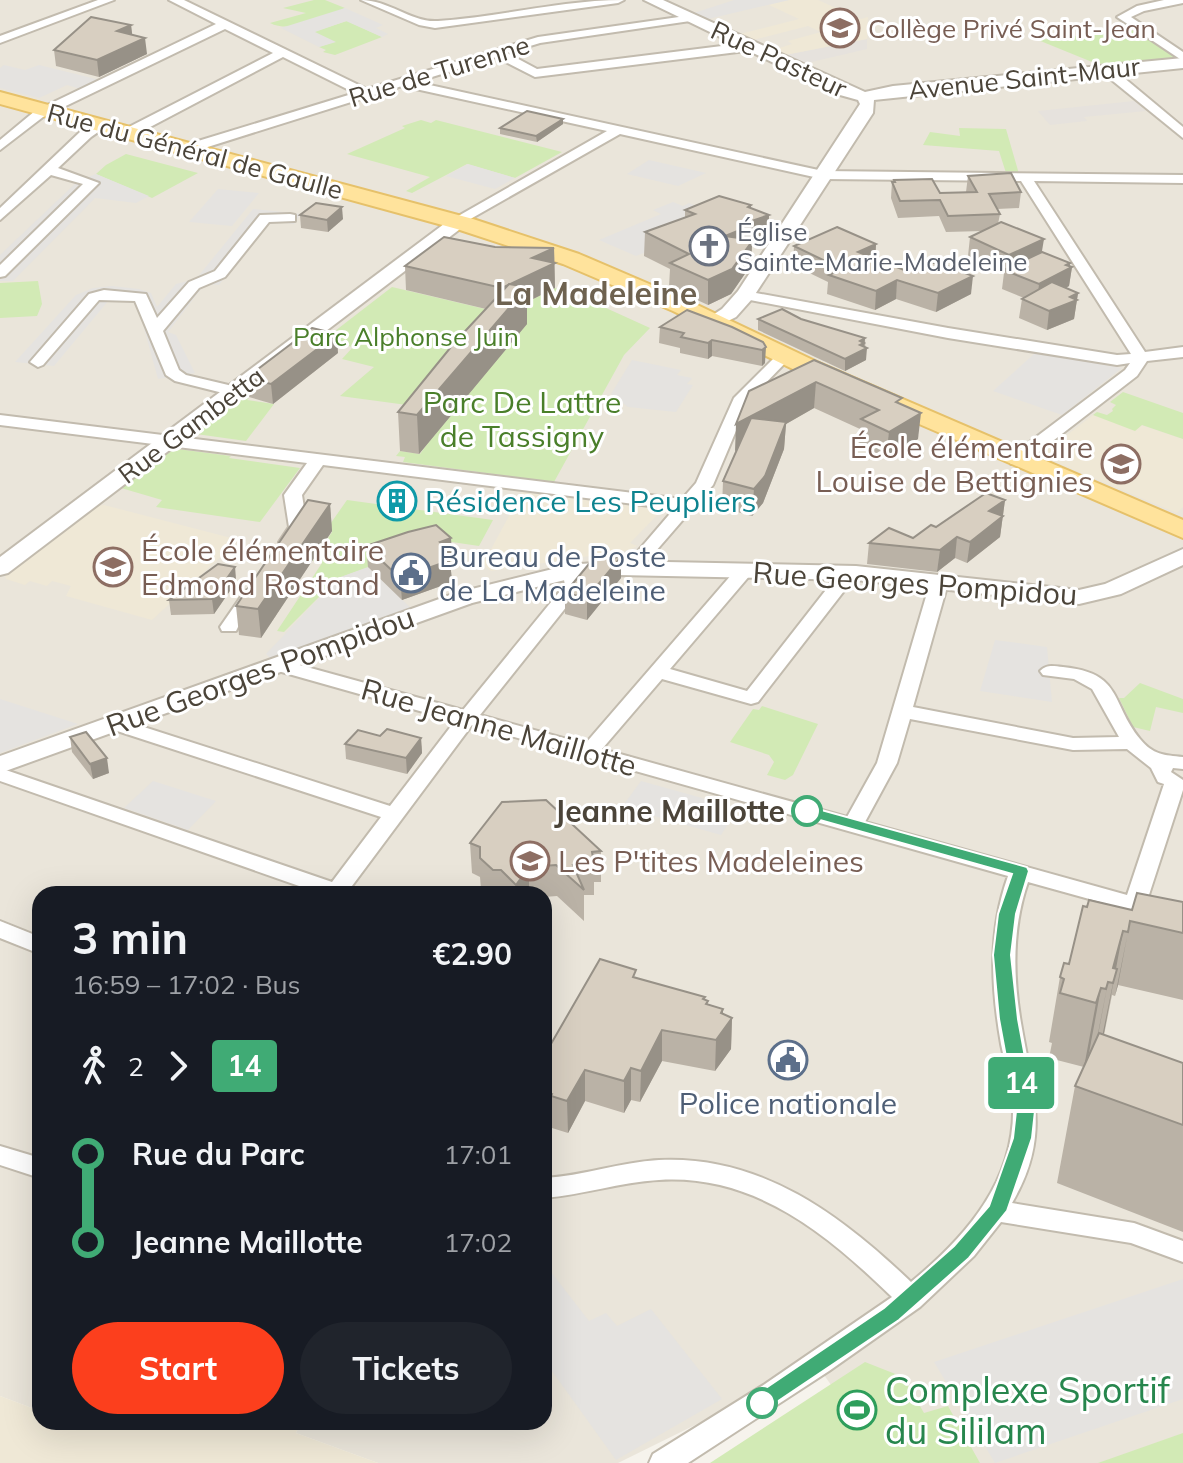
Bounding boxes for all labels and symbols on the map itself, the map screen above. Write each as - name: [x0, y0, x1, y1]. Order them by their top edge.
- school or university icon: Collège Privé Saint-Jean: [819, 7, 861, 49]
- place label: Collège Privé Saint-Jean: [868, 12, 1156, 45]
- street label: Rue Pasteur: [706, 13, 853, 105]
- street label: Rue de Turenne: [345, 28, 533, 114]
- street label: Avenue Saint-Maur: [906, 49, 1142, 107]
- street label: Rue du Général de Gaulle: [44, 96, 346, 206]
- place label: Église Sainte-Marie-Madeleine: [737, 215, 1027, 278]
- church icon: Église Sainte-Marie-Madeleine: [688, 225, 730, 267]
- district label: La Madeleine: [495, 273, 697, 313]
- park label: Parc Alphonse Juin: [293, 320, 519, 353]
- street label: Rue Gambetta: [111, 359, 271, 491]
- park label: Parc De Lattre de Tassigny: [423, 383, 621, 455]
- place label: École élémentaire Louise de Bettignies: [816, 428, 1093, 500]
- school or university icon: École élémentaire Louise de Bettignies: [1100, 443, 1142, 485]
- building icon: Résidence Les Peupliers: [376, 480, 418, 522]
- place label: Résidence Les Peupliers: [425, 482, 756, 520]
- place label: École élémentaire Edmond Rostand: [141, 531, 384, 603]
- place label: Bureau de Poste de La Madeleine: [439, 537, 666, 609]
- school or university icon: École élémentaire Edmond Rostand: [92, 546, 134, 588]
- public building icon: Bureau de Poste de La Madeleine: [390, 552, 432, 594]
- street label: Rue Georges Pompidou: [751, 553, 1079, 613]
- street label: Rue Georges Pompidou: [101, 598, 419, 744]
- street label: Rue Jeanne Maillotte: [357, 670, 641, 784]
- place label: Jeanne Maillotte: [554, 792, 785, 830]
- marker: Jeanne Maillotte: [792, 796, 822, 826]
- school or university icon: Les P'tites Madeleines: [509, 840, 551, 882]
- place label: Les P'tites Madeleines: [558, 842, 864, 880]
- public building icon: Police nationale: [767, 1039, 809, 1081]
- line badge: 14: [985, 1057, 1057, 1109]
- place label: Police nationale: [679, 1084, 897, 1122]
- place label: Complexe Sportif du Sililam: [885, 1367, 1171, 1453]
- unlabelled marker: [747, 1388, 777, 1418]
- sports icon: Complexe Sportif du Sililam: [836, 1389, 878, 1431]

